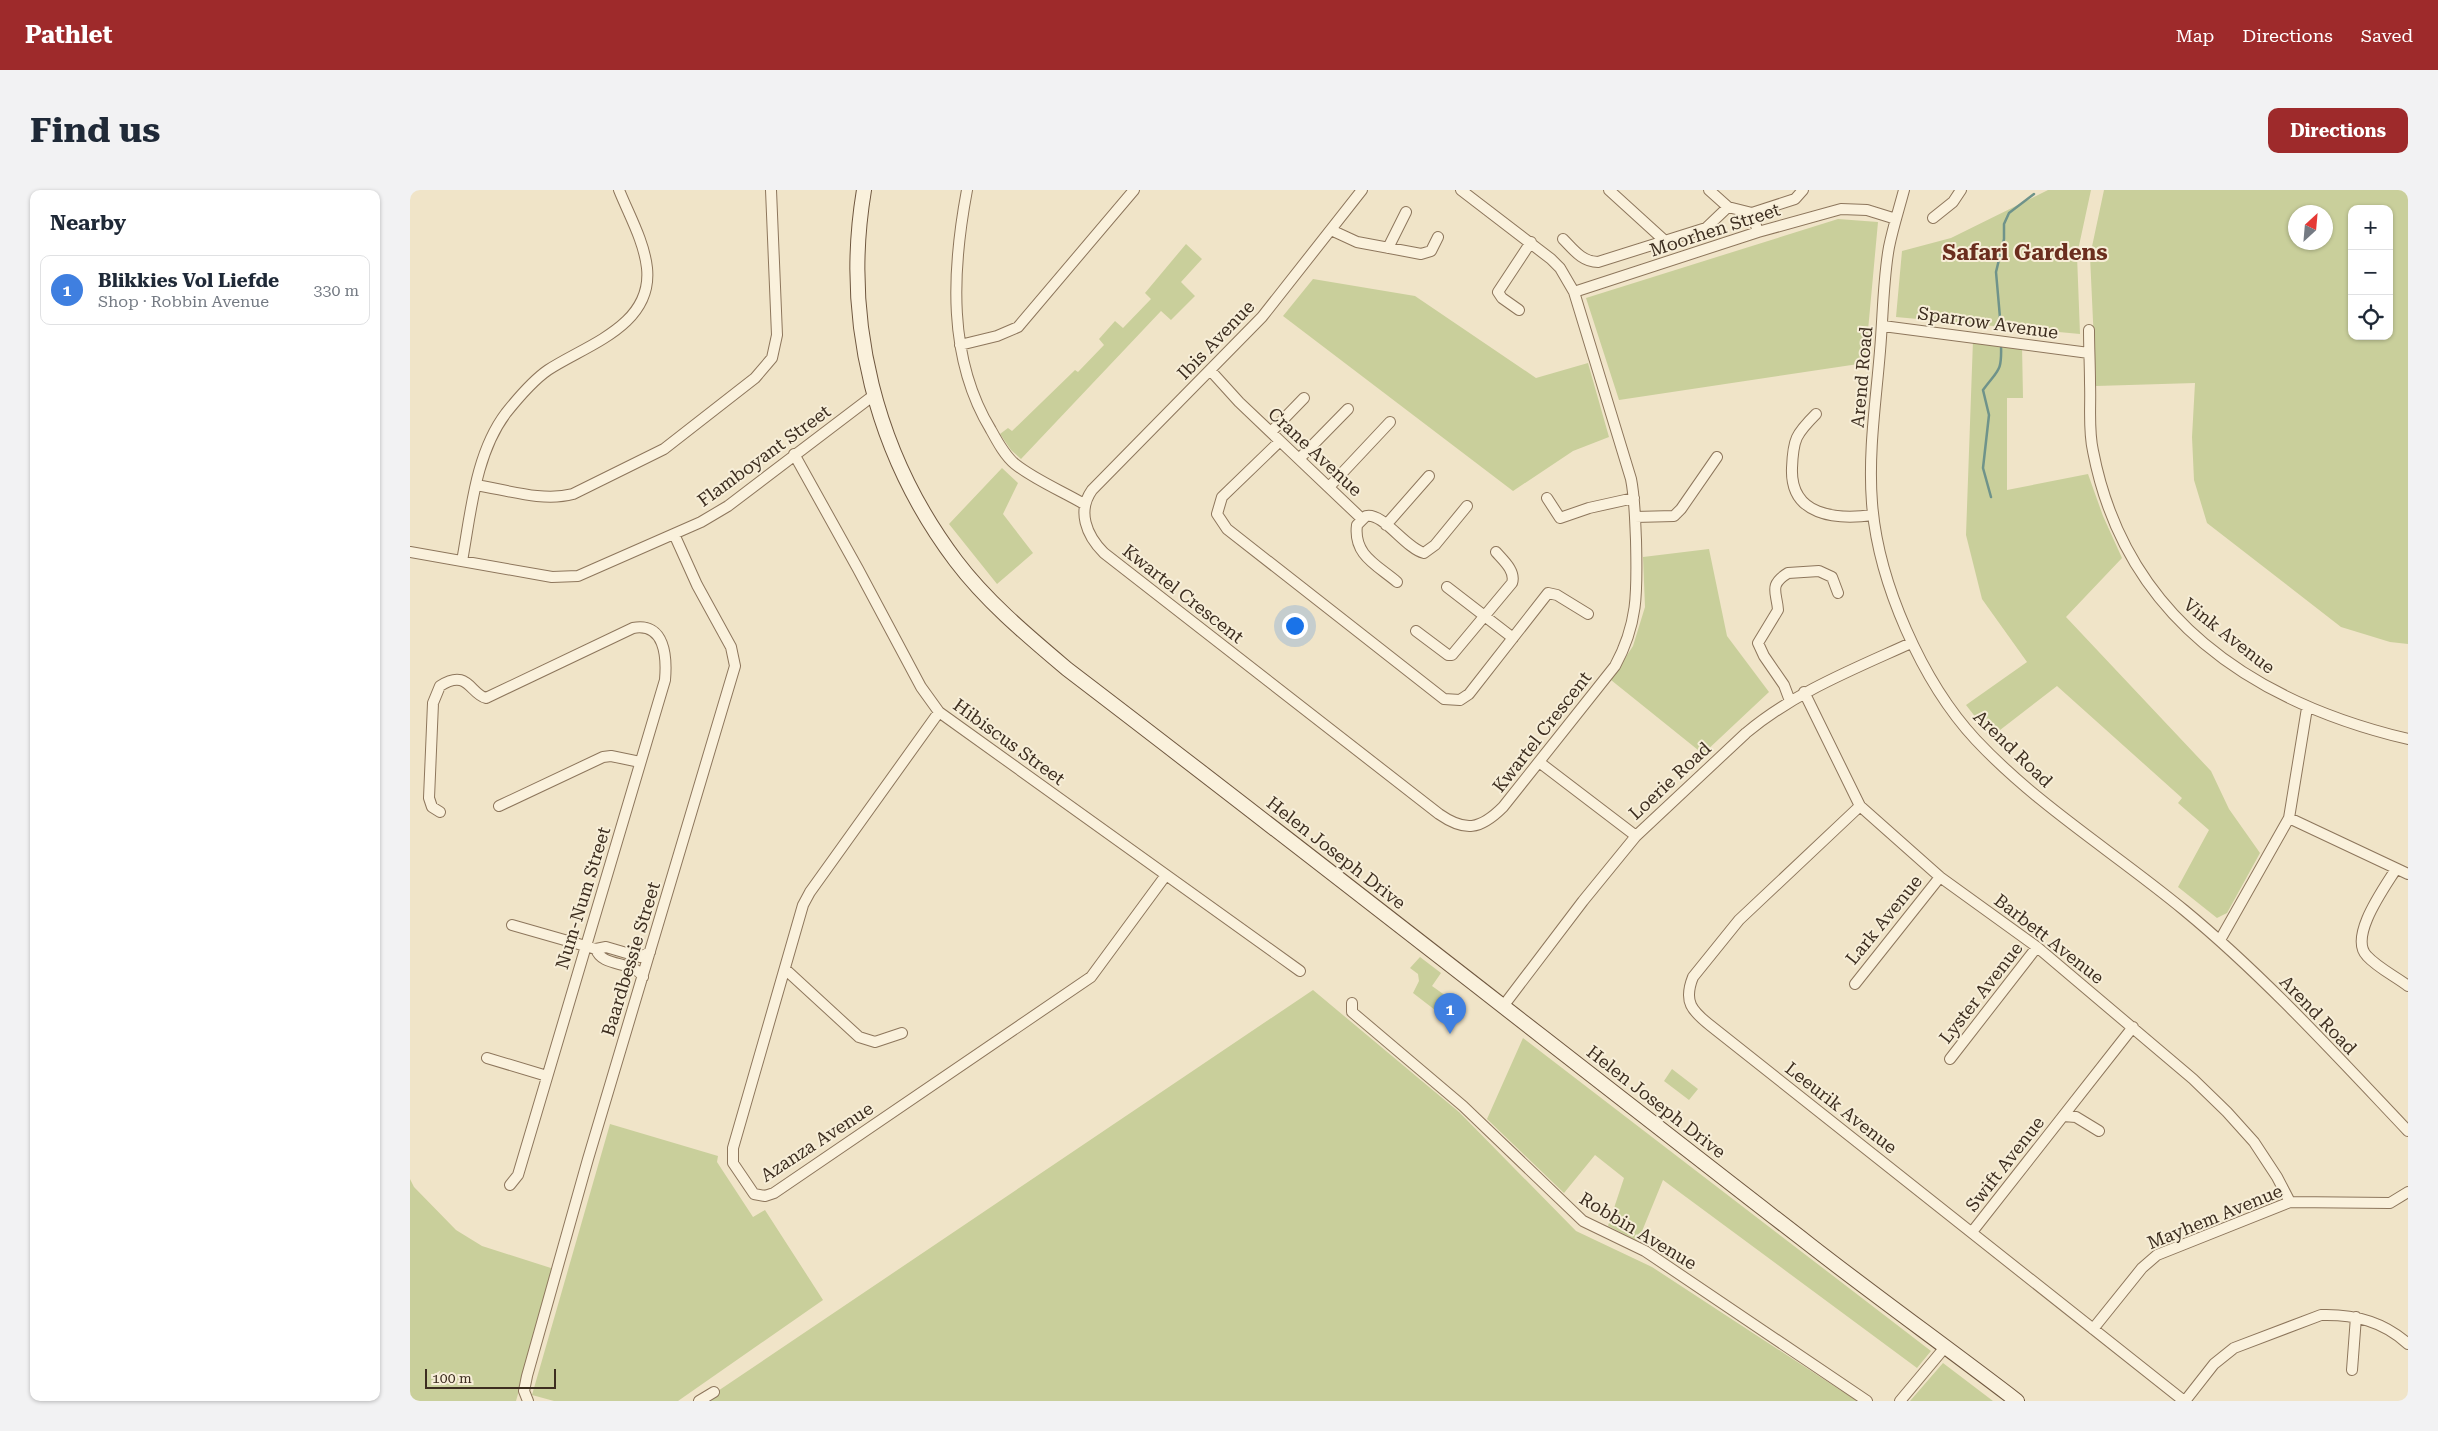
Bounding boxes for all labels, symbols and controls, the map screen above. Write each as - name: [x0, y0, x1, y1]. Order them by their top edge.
- text: Pathlet: [25, 21, 112, 49]
- text: Map: [2176, 25, 2214, 46]
- text: Directions: [2242, 25, 2333, 46]
- text: Saved: [2361, 25, 2413, 46]
- button: Directions: [2268, 108, 2408, 153]
- text: Find us: [30, 110, 160, 151]
- street label: Moorhen Street: [1647, 198, 1783, 260]
- north arrow: [2288, 205, 2333, 250]
- map controls: [2348, 205, 2393, 340]
- button: +: [2348, 205, 2393, 250]
- text: Nearby: [50, 211, 126, 235]
- district label: Safari Gardens: [1942, 240, 2108, 265]
- button: −: [2348, 250, 2393, 295]
- text: Blikkies Vol Liefde: [98, 269, 279, 292]
- text: 1: [63, 281, 71, 300]
- text: 330 m: [313, 281, 359, 300]
- text: Shop · Robbin Avenue: [98, 292, 269, 311]
- button: locate: [2348, 295, 2393, 340]
- street label: Ibis Avenue: [1173, 296, 1259, 384]
- street label: Sparrow Avenue: [1916, 302, 2060, 343]
- street label: Arend Road: [1847, 325, 1876, 428]
- street label: Flamboyant Street: [693, 400, 834, 511]
- street label: Crane Avenue: [1264, 403, 1367, 500]
- street label: Kwartel Crescent: [1119, 540, 1248, 647]
- street label: Vink Avenue: [2179, 593, 2279, 678]
- your location: [1282, 613, 1308, 639]
- street label: Kwartel Crescent: [1488, 667, 1595, 796]
- street label: Hibiscus Street: [949, 694, 1069, 789]
- street label: Arend Road: [1970, 706, 2058, 792]
- street label: Loerie Road: [1624, 737, 1715, 824]
- street label: Helen Joseph Drive: [1263, 792, 1410, 913]
- street label: Num-Num Street: [551, 824, 614, 972]
- street label: Lark Avenue: [1841, 871, 1926, 969]
- street label: Baardbessie Street: [597, 879, 664, 1039]
- street label: Barbett Avenue: [1990, 889, 2108, 988]
- street label: Lyster Avenue: [1935, 938, 2027, 1048]
- street label: Arend Road: [2276, 971, 2362, 1059]
- pin: 1: [1434, 993, 1466, 1034]
- street label: Helen Joseph Drive: [1583, 1041, 1730, 1162]
- street label: Leeurik Avenue: [1781, 1057, 1901, 1158]
- street label: Azanza Avenue: [757, 1097, 877, 1186]
- street label: Swift Avenue: [1961, 1112, 2048, 1215]
- street label: Mayhem Avenue: [2144, 1180, 2286, 1253]
- street label: Robbin Avenue: [1576, 1187, 1701, 1274]
- scale bar: [425, 1366, 556, 1389]
- text: 100 m: [432, 1370, 472, 1386]

